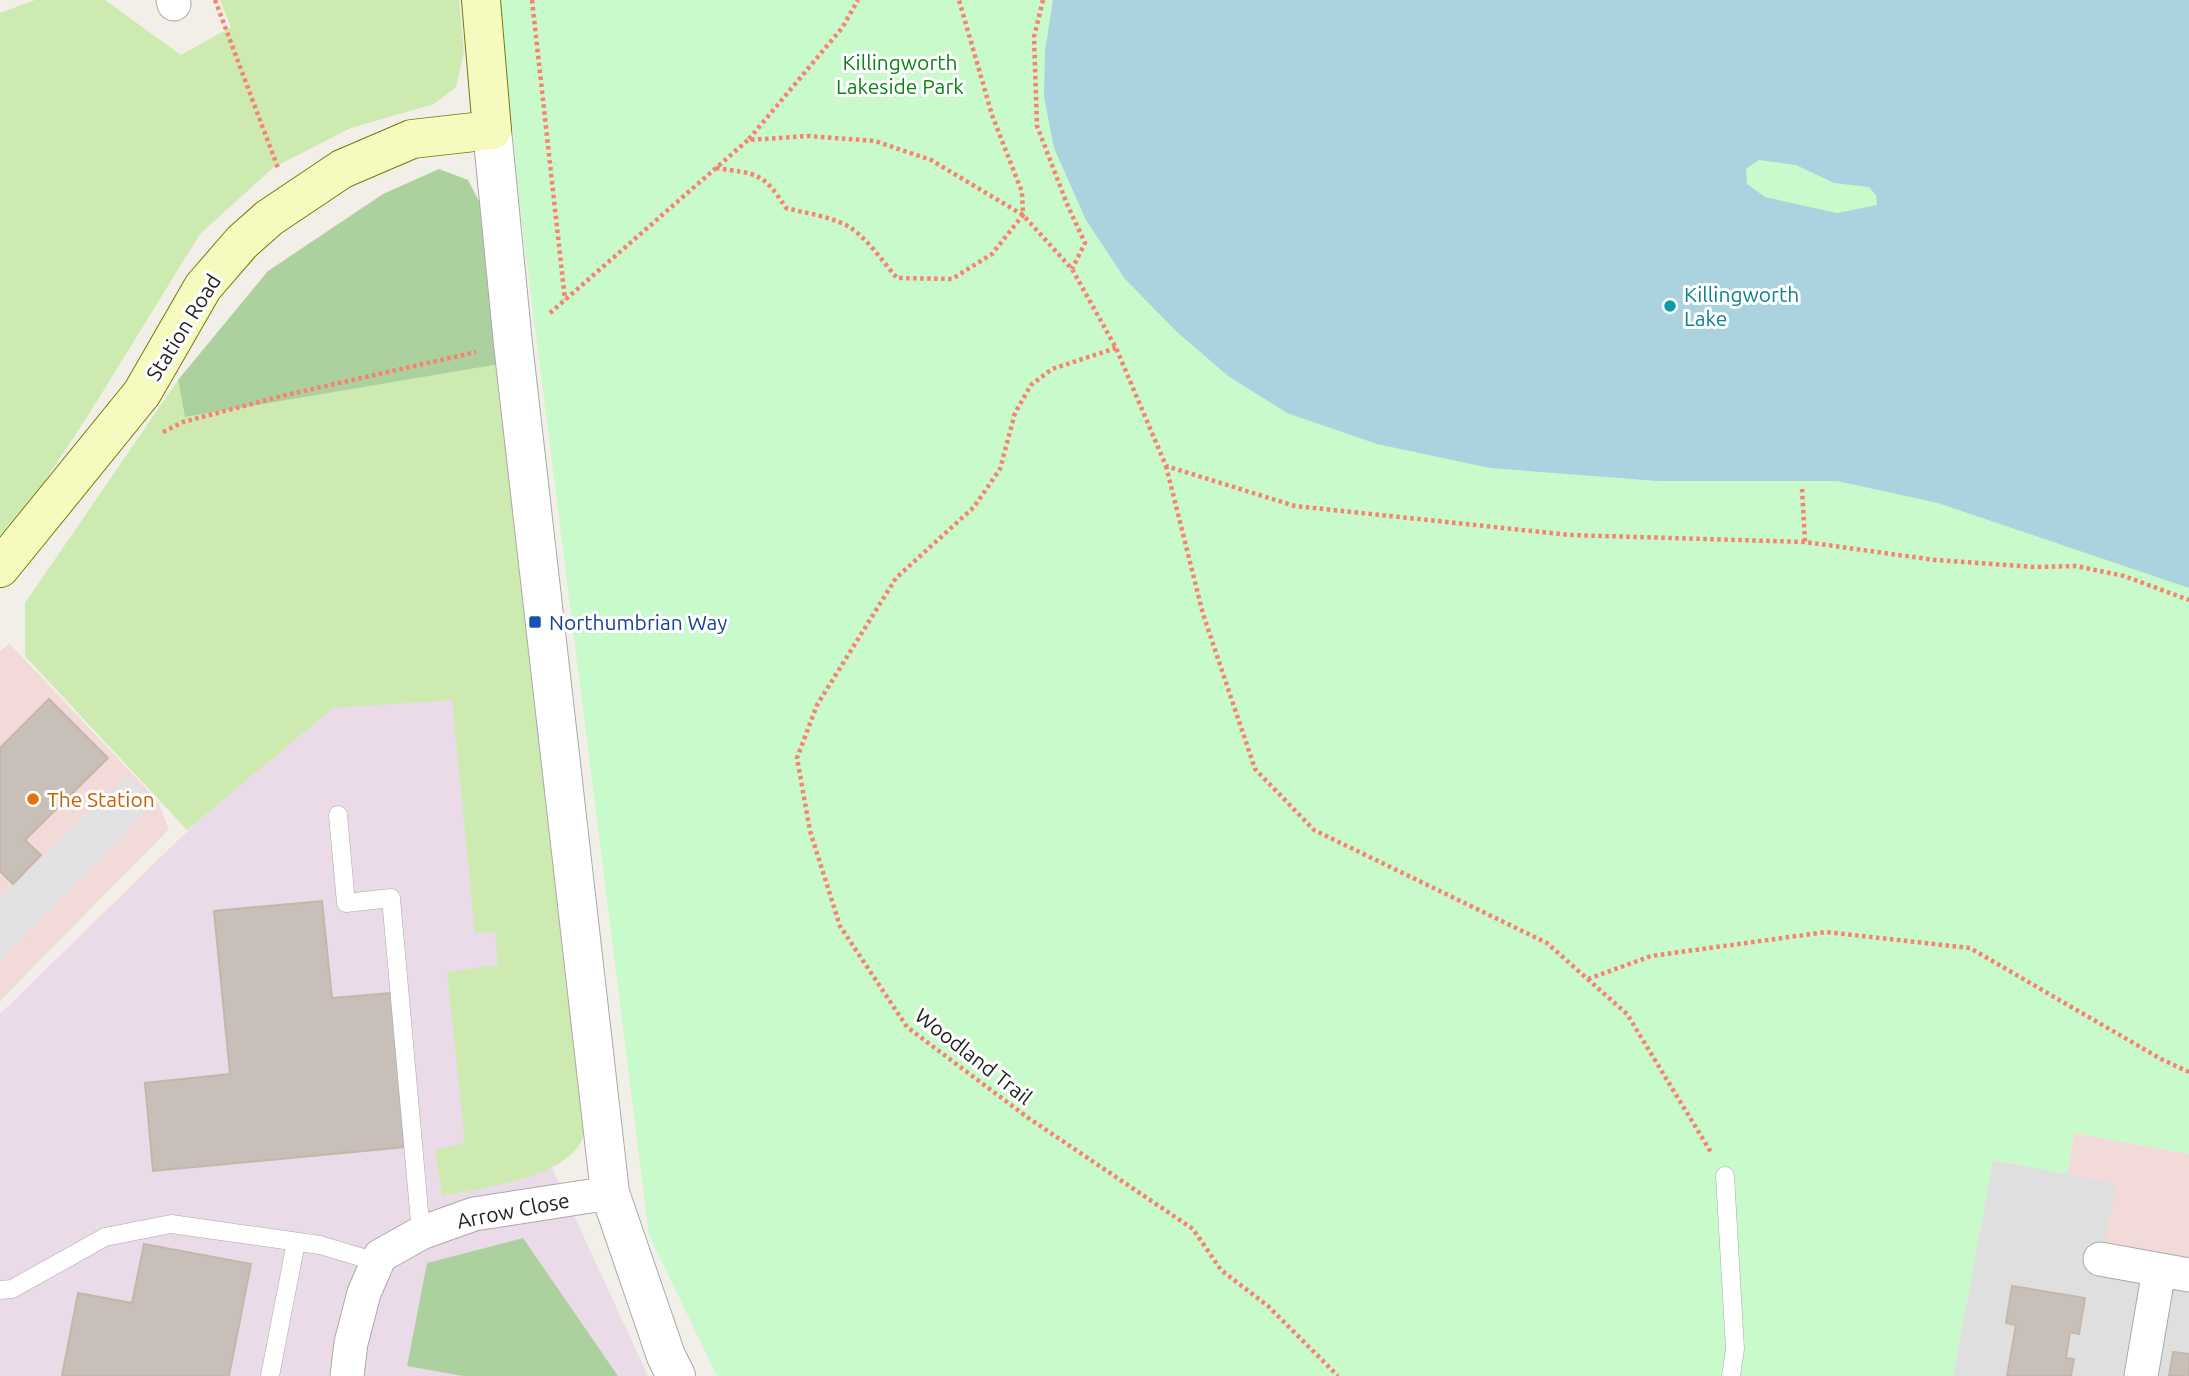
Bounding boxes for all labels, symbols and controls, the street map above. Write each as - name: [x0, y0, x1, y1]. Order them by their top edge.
- park label: Killingworth Lakeside Park: [836, 50, 964, 98]
- street label: Station Road: [141, 269, 225, 385]
- place label: Killingworth Lake: [1684, 282, 1799, 330]
- marker: Killingworth Lake: [1662, 298, 1678, 314]
- place label: Northumbrian Way: [549, 610, 727, 634]
- marker: Northumbrian Way: [527, 614, 543, 630]
- place label: The Station: [47, 787, 155, 811]
- marker: The Station: [25, 791, 41, 807]
- street label: Woodland Trail: [911, 1003, 1037, 1109]
- street label: Arrow Close: [455, 1187, 571, 1233]

